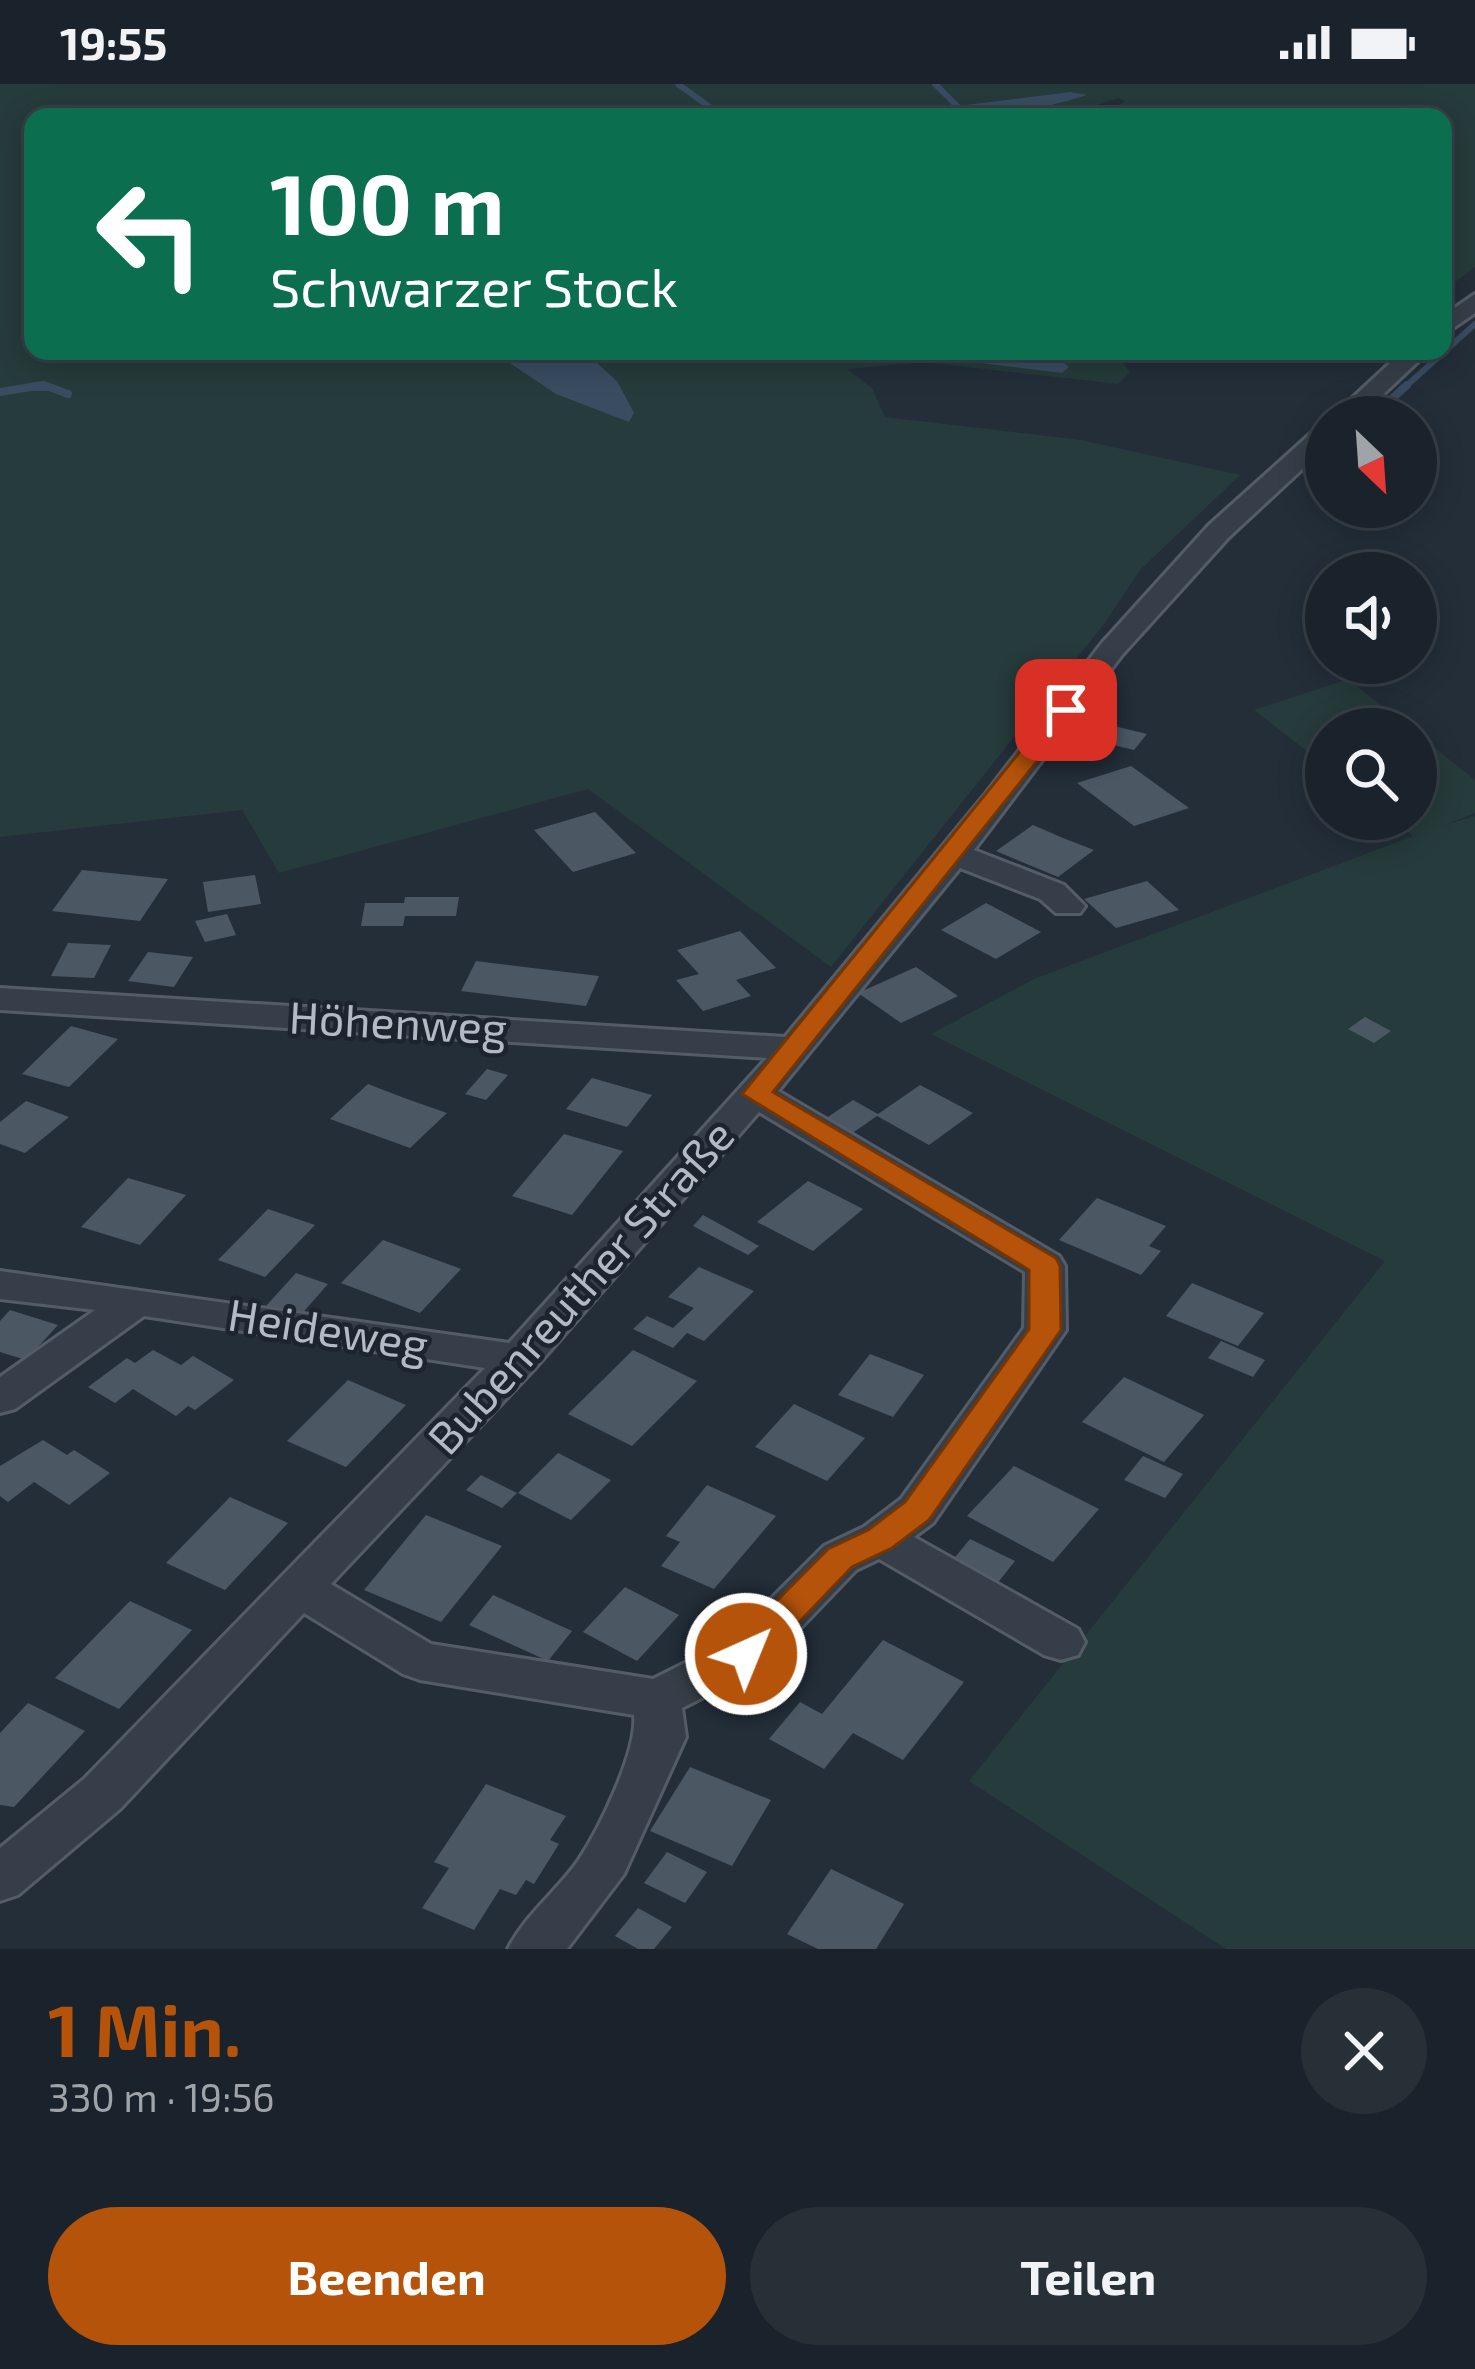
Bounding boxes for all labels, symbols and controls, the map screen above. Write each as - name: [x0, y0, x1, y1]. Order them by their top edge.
- text: 19:55: [60, 15, 167, 69]
- text: 100 m: [270, 151, 504, 252]
- icon: left: [72, 156, 228, 312]
- text: Schwarzer Stock: [270, 253, 678, 318]
- north arrow: [1305, 396, 1437, 528]
- map controls: [1305, 396, 1437, 840]
- button: sound: [1305, 552, 1437, 684]
- pin: [1015, 659, 1117, 761]
- icon: arrive: [1033, 677, 1099, 743]
- button: search: [1305, 708, 1437, 840]
- street label: Höhenweg: [288, 988, 509, 1054]
- street label: Bubenreuther Straße: [415, 1108, 744, 1464]
- street label: Heideweg: [225, 1286, 432, 1370]
- position arrow: [683, 1591, 809, 1717]
- text: 1 Min.: [48, 1985, 241, 2071]
- button: close: [1301, 1988, 1427, 2114]
- text: 330 m · 19:56: [48, 2073, 275, 2120]
- button: Beenden: [48, 2207, 726, 2345]
- button: Teilen: [750, 2207, 1427, 2345]

